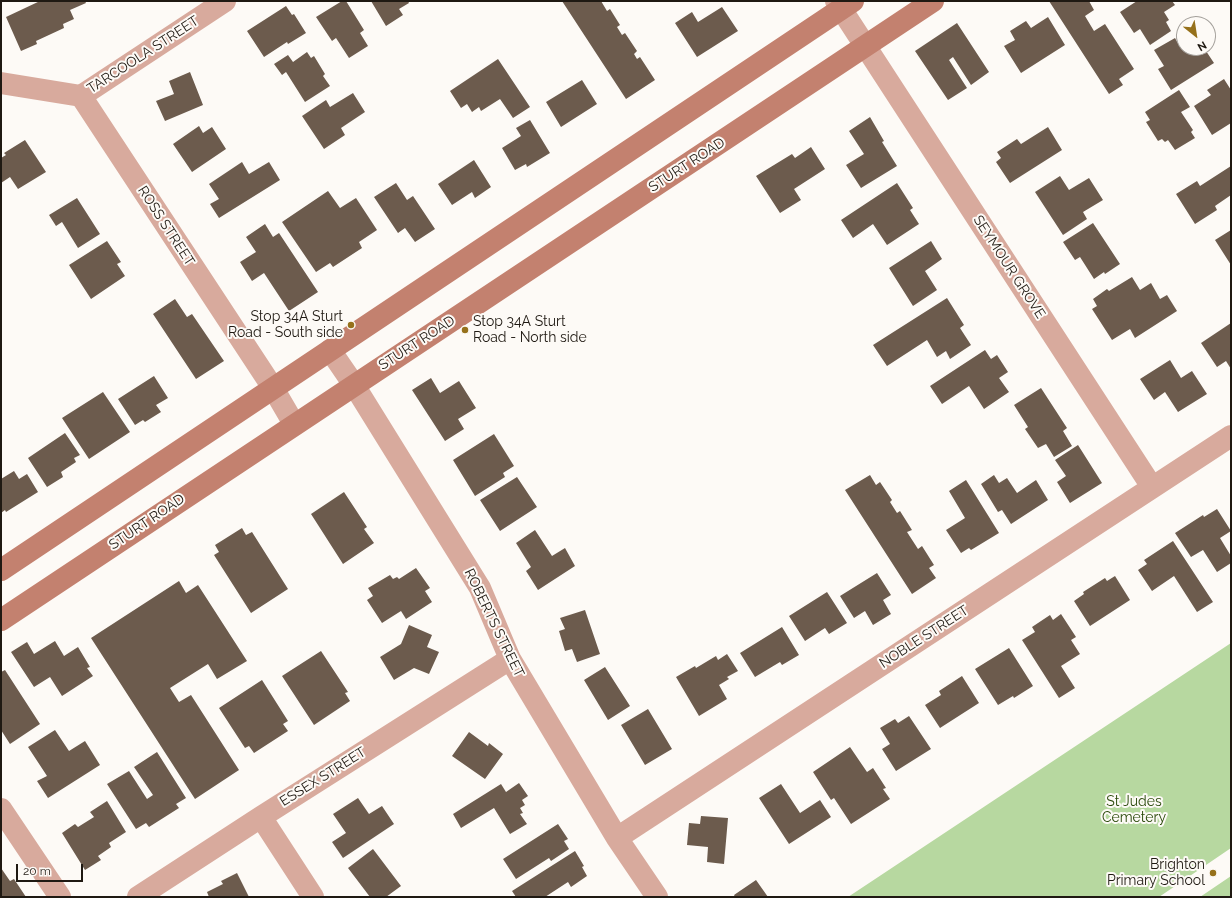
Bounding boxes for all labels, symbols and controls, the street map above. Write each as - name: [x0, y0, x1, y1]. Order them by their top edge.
- street label: TARCOOLA STREET: [84, 13, 202, 97]
- north arrow: [1176, 16, 1216, 56]
- text: N: [1195, 38, 1209, 54]
- street label: STURT ROAD: [646, 134, 728, 196]
- street label: ROSS STREET: [134, 183, 198, 269]
- street label: SEYMOUR GROVE: [969, 212, 1049, 322]
- place label: Stop 34A Sturt Road - South side: [228, 309, 343, 342]
- street label: STURT ROAD: [376, 312, 458, 374]
- place label: Stop 34A Sturt Road - North side: [473, 314, 587, 346]
- marker: Stop 34A Sturt Road - South side: [346, 320, 356, 330]
- marker: Stop 34A Sturt Road - North side: [460, 325, 470, 335]
- street label: STURT ROAD: [106, 491, 188, 553]
- street label: ROBERTS STREET: [460, 566, 528, 680]
- street label: NOBLE STREET: [876, 602, 972, 672]
- street label: ESSEX STREET: [277, 744, 369, 810]
- park label: St Judes Cemetery: [1102, 794, 1166, 826]
- scale bar: [18, 856, 85, 882]
- place label: Brighton Primary School: [1107, 857, 1205, 890]
- text: 20 m: [23, 864, 51, 878]
- marker: Brighton Primary School: [1208, 868, 1218, 878]

